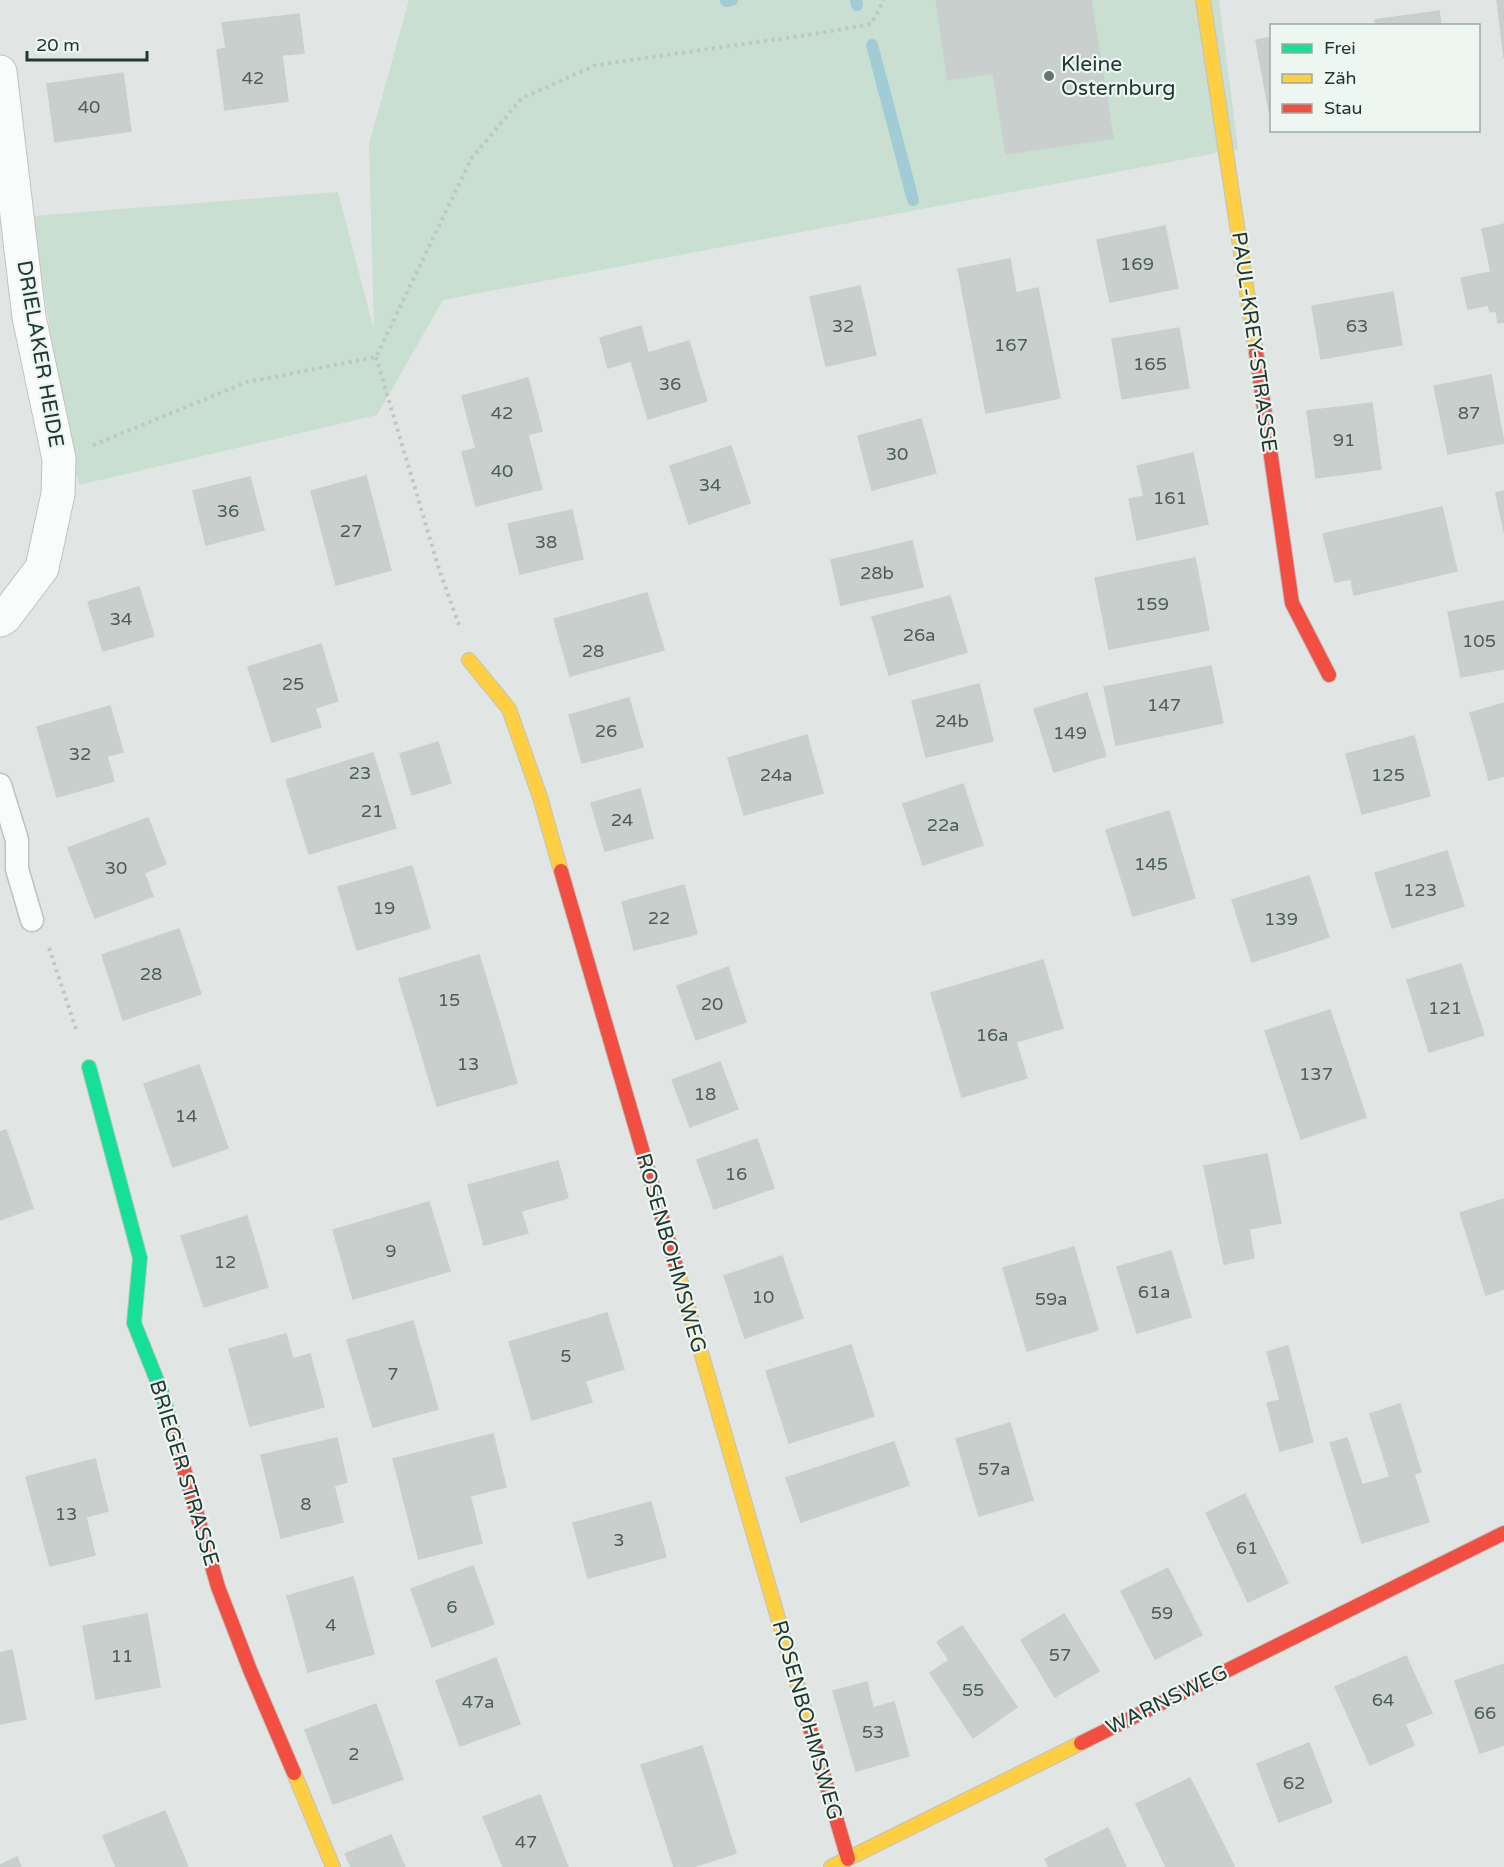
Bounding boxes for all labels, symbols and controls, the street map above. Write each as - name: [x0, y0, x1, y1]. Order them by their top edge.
- scale bar: [27, 24, 147, 62]
- legend: [1270, 24, 1480, 132]
- text: 20 m: [36, 34, 80, 56]
- text: Frei: [1324, 37, 1356, 59]
- place label: Kleine Osternburg: [1061, 52, 1176, 101]
- house number: 42: [242, 67, 264, 89]
- text: Zäh: [1324, 67, 1357, 89]
- marker: Kleine Osternburg: [1042, 69, 1056, 83]
- house number: 40: [78, 96, 100, 118]
- text: Stau: [1324, 97, 1363, 119]
- street label: PAUL-KREY-STRASSE: [1226, 230, 1282, 454]
- house number: 169: [1120, 253, 1154, 275]
- street label: DRIELAKER HEIDE: [11, 258, 69, 450]
- house number: 32: [832, 315, 854, 337]
- house number: 63: [1346, 315, 1368, 337]
- house number: 167: [994, 334, 1028, 356]
- house number: 165: [1133, 353, 1167, 375]
- house number: 36: [659, 373, 681, 395]
- house number: 42: [491, 402, 513, 424]
- house number: 87: [1458, 402, 1480, 424]
- house number: 91: [1333, 429, 1355, 451]
- house number: 30: [886, 443, 908, 465]
- house number: 40: [491, 460, 513, 482]
- house number: 34: [699, 474, 721, 496]
- house number: 161: [1153, 487, 1187, 509]
- house number: 36: [217, 500, 239, 522]
- house number: 27: [340, 520, 362, 542]
- house number: 38: [535, 531, 557, 553]
- house number: 28b: [860, 562, 894, 584]
- house number: 159: [1135, 593, 1169, 615]
- house number: 34: [110, 608, 132, 630]
- house number: 26a: [903, 624, 935, 646]
- house number: 105: [1462, 630, 1496, 652]
- house number: 28: [582, 640, 604, 662]
- house number: 25: [282, 673, 304, 695]
- house number: 147: [1147, 694, 1181, 716]
- house number: 24b: [935, 710, 969, 732]
- house number: 26: [595, 720, 617, 742]
- house number: 149: [1053, 722, 1087, 744]
- house number: 32: [69, 743, 91, 765]
- house number: 23: [349, 762, 371, 784]
- house number: 24a: [760, 764, 792, 786]
- house number: 125: [1371, 764, 1405, 786]
- house number: 21: [361, 800, 383, 822]
- house number: 24: [611, 809, 633, 831]
- house number: 22a: [927, 814, 959, 836]
- house number: 145: [1134, 853, 1168, 875]
- house number: 30: [105, 857, 127, 879]
- house number: 123: [1403, 879, 1437, 901]
- house number: 19: [373, 897, 395, 919]
- house number: 22: [648, 907, 670, 929]
- house number: 139: [1264, 908, 1298, 930]
- house number: 28: [140, 963, 162, 985]
- house number: 15: [438, 989, 460, 1011]
- house number: 20: [701, 993, 723, 1015]
- house number: 121: [1428, 997, 1462, 1019]
- house number: 16a: [976, 1024, 1008, 1046]
- house number: 13: [457, 1053, 479, 1075]
- house number: 137: [1299, 1063, 1333, 1085]
- house number: 18: [694, 1083, 716, 1105]
- house number: 14: [175, 1105, 197, 1127]
- street label: ROSENBOHMSWEG: [631, 1150, 711, 1356]
- house number: 16: [725, 1163, 747, 1185]
- house number: 9: [385, 1240, 397, 1262]
- house number: 12: [214, 1251, 236, 1273]
- house number: 61a: [1138, 1281, 1170, 1303]
- house number: 10: [752, 1286, 774, 1308]
- house number: 59a: [1035, 1288, 1067, 1310]
- house number: 5: [560, 1345, 572, 1367]
- house number: 7: [387, 1363, 399, 1385]
- street label: BRIEGER STRASSE: [144, 1377, 224, 1569]
- house number: 57a: [978, 1458, 1010, 1480]
- house number: 8: [300, 1493, 312, 1515]
- house number: 13: [55, 1503, 77, 1525]
- house number: 3: [613, 1529, 625, 1551]
- house number: 61: [1236, 1537, 1258, 1559]
- house number: 6: [446, 1596, 458, 1618]
- house number: 59: [1151, 1602, 1173, 1624]
- house number: 4: [325, 1614, 337, 1636]
- street label: ROSENBOHMSWEG: [767, 1617, 847, 1823]
- house number: 57: [1049, 1644, 1071, 1666]
- house number: 11: [111, 1645, 133, 1667]
- street label: WARNSWEG: [1102, 1660, 1232, 1740]
- house number: 55: [962, 1679, 984, 1701]
- house number: 64: [1372, 1689, 1394, 1711]
- house number: 47a: [462, 1691, 494, 1713]
- house number: 66: [1474, 1702, 1496, 1724]
- house number: 53: [862, 1721, 884, 1743]
- house number: 2: [348, 1743, 360, 1765]
- house number: 62: [1283, 1772, 1305, 1794]
- house number: 47: [515, 1831, 537, 1853]

